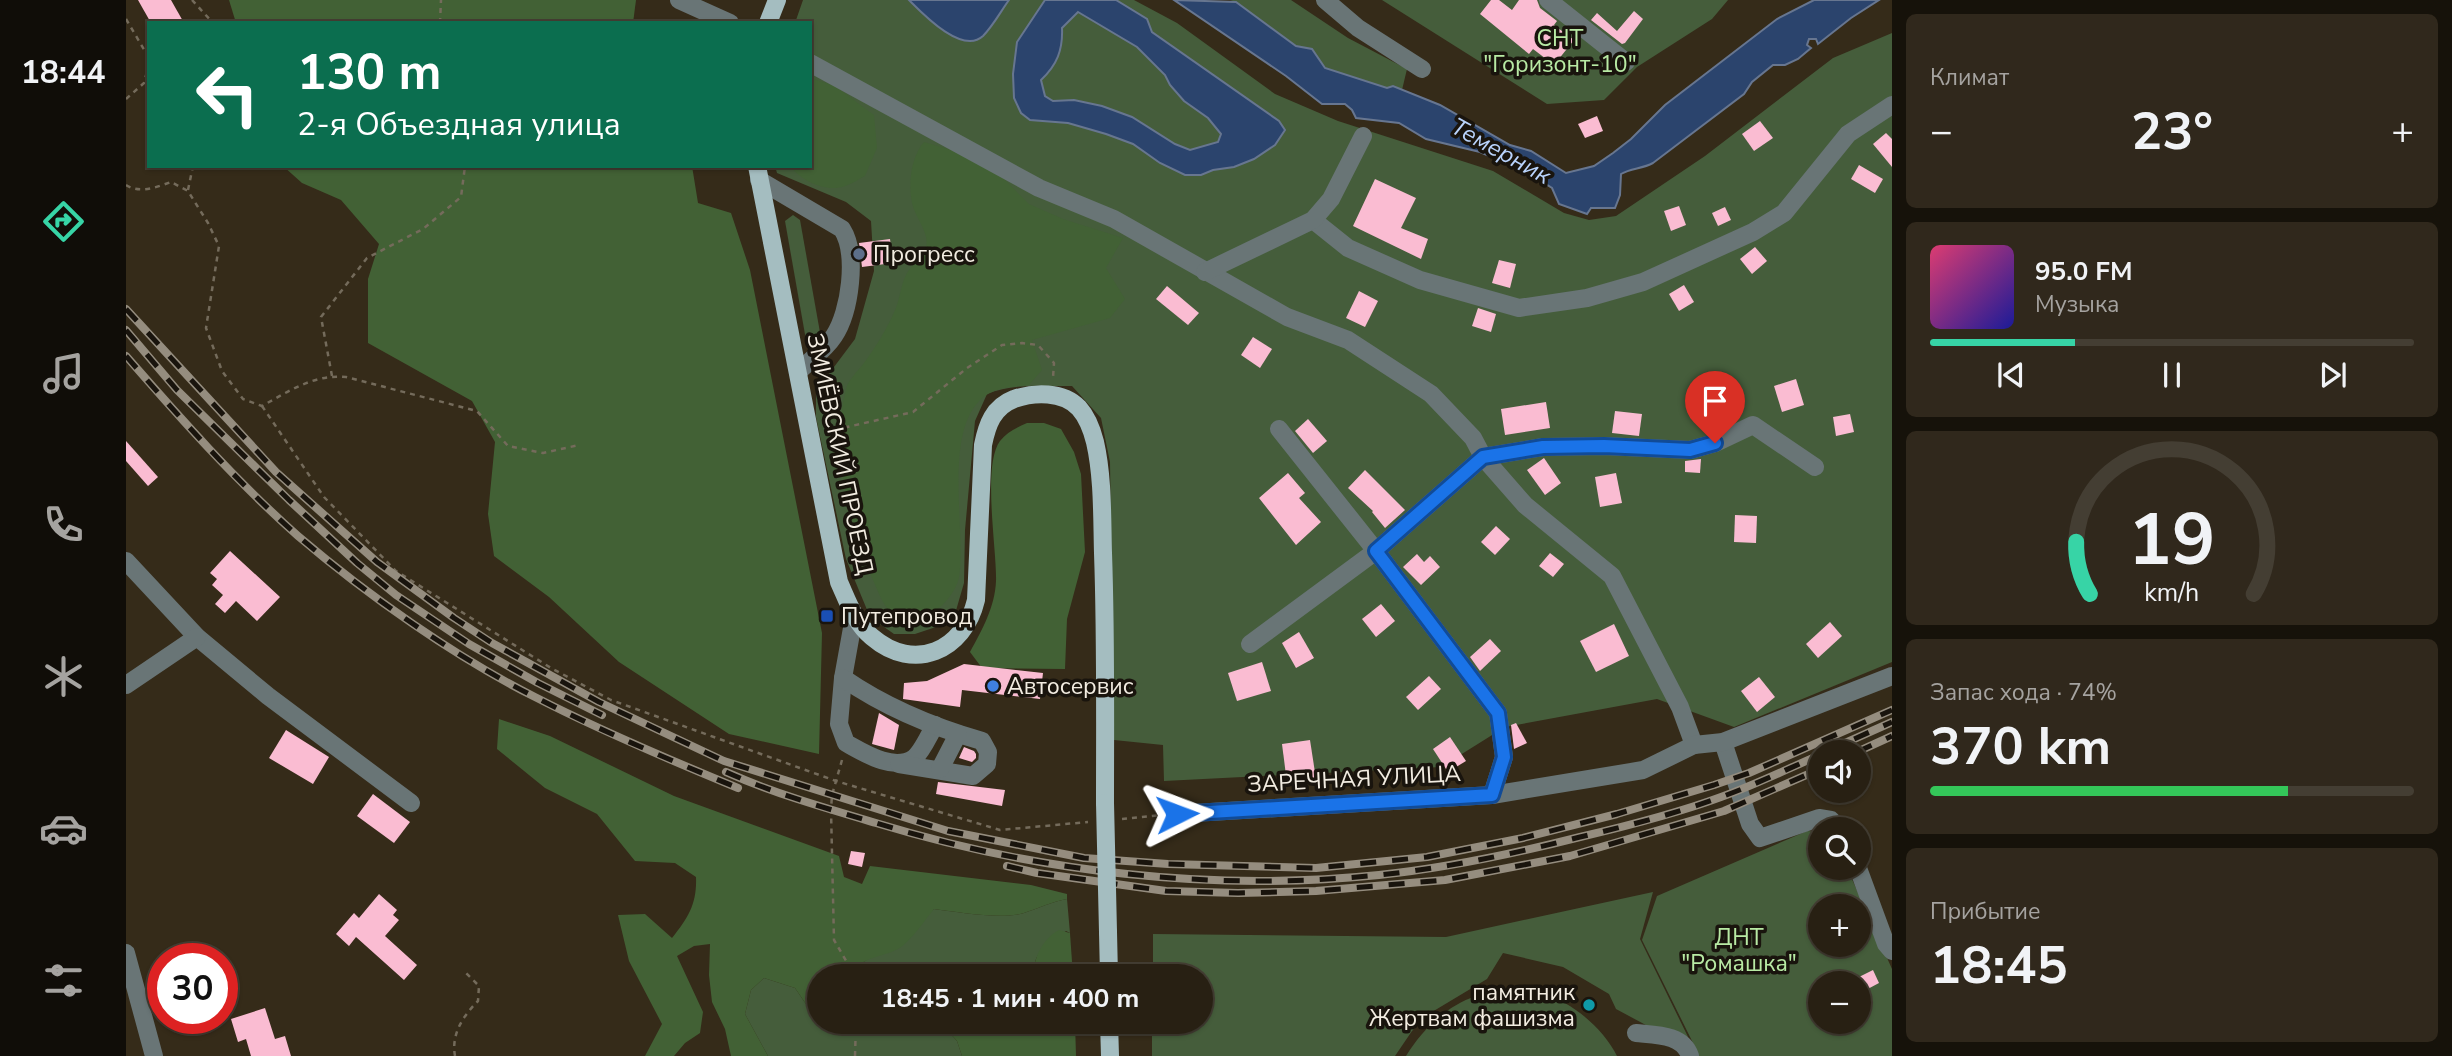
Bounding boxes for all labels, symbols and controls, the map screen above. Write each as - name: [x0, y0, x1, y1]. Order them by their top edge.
- park label: СНТ "Горизонт-10": [1483, 23, 1637, 80]
- text: 130 m: [297, 39, 441, 106]
- icon: left: [182, 49, 273, 140]
- text: 18:44: [21, 51, 105, 94]
- text: Климат: [1930, 62, 2009, 93]
- text: 23°: [2131, 96, 2213, 167]
- text: 2-я Объездная улица: [297, 103, 621, 146]
- text: −: [1930, 106, 1953, 157]
- text: +: [2391, 106, 2414, 157]
- water label: Темерник: [1445, 110, 1557, 192]
- icon: directions: [39, 197, 88, 246]
- place label: Прогресс: [873, 239, 975, 270]
- marker: Прогресс: [851, 246, 867, 262]
- text: 95.0 FM: [2035, 254, 2132, 289]
- text: Музыка: [2035, 289, 2119, 320]
- street label: ЗМИЁВСКИЙ ПРОЕЗД: [799, 330, 881, 578]
- icon: music: [39, 349, 88, 398]
- icon: previous: [1992, 356, 2030, 394]
- icon: pause: [2153, 356, 2191, 394]
- icon: next: [2314, 356, 2352, 394]
- pin: [1685, 371, 1745, 443]
- icon: arrive: [1696, 382, 1734, 420]
- text: 19: [2128, 490, 2216, 590]
- icon: phone: [39, 500, 88, 549]
- text: km/h: [2144, 576, 2200, 610]
- place label: Путепровод: [841, 601, 972, 632]
- marker: Путепровод: [819, 608, 835, 624]
- icon: climate: [39, 652, 88, 701]
- place label: Автосервис: [1007, 671, 1134, 702]
- text: Запас хода · 74%: [1930, 677, 2117, 708]
- marker: Автосервис: [985, 678, 1001, 694]
- text: 370 km: [1930, 711, 2111, 782]
- map controls: [1808, 740, 1871, 1034]
- button: sound: [1808, 740, 1871, 803]
- street label: ЗАРЕЧНАЯ УЛИЦА: [1246, 758, 1462, 800]
- position arrow: [1140, 777, 1214, 851]
- icon: car: [39, 804, 88, 853]
- button: search: [1808, 817, 1871, 880]
- button: +: [1808, 894, 1871, 957]
- text: Прибытие: [1930, 896, 2040, 927]
- park label: ДНТ "Ромашка": [1681, 922, 1797, 979]
- text: 18:45: [1930, 930, 2068, 1001]
- speed limit sign: 30: [147, 943, 238, 1034]
- icon: filters: [39, 956, 88, 1005]
- button: −: [1808, 971, 1871, 1034]
- place label: памятник Жертвам фашизма: [1369, 977, 1576, 1034]
- text: 18:45 · 1 мин · 400 m: [881, 981, 1139, 1016]
- marker: памятник Жертвам фашизма: [1581, 997, 1597, 1013]

